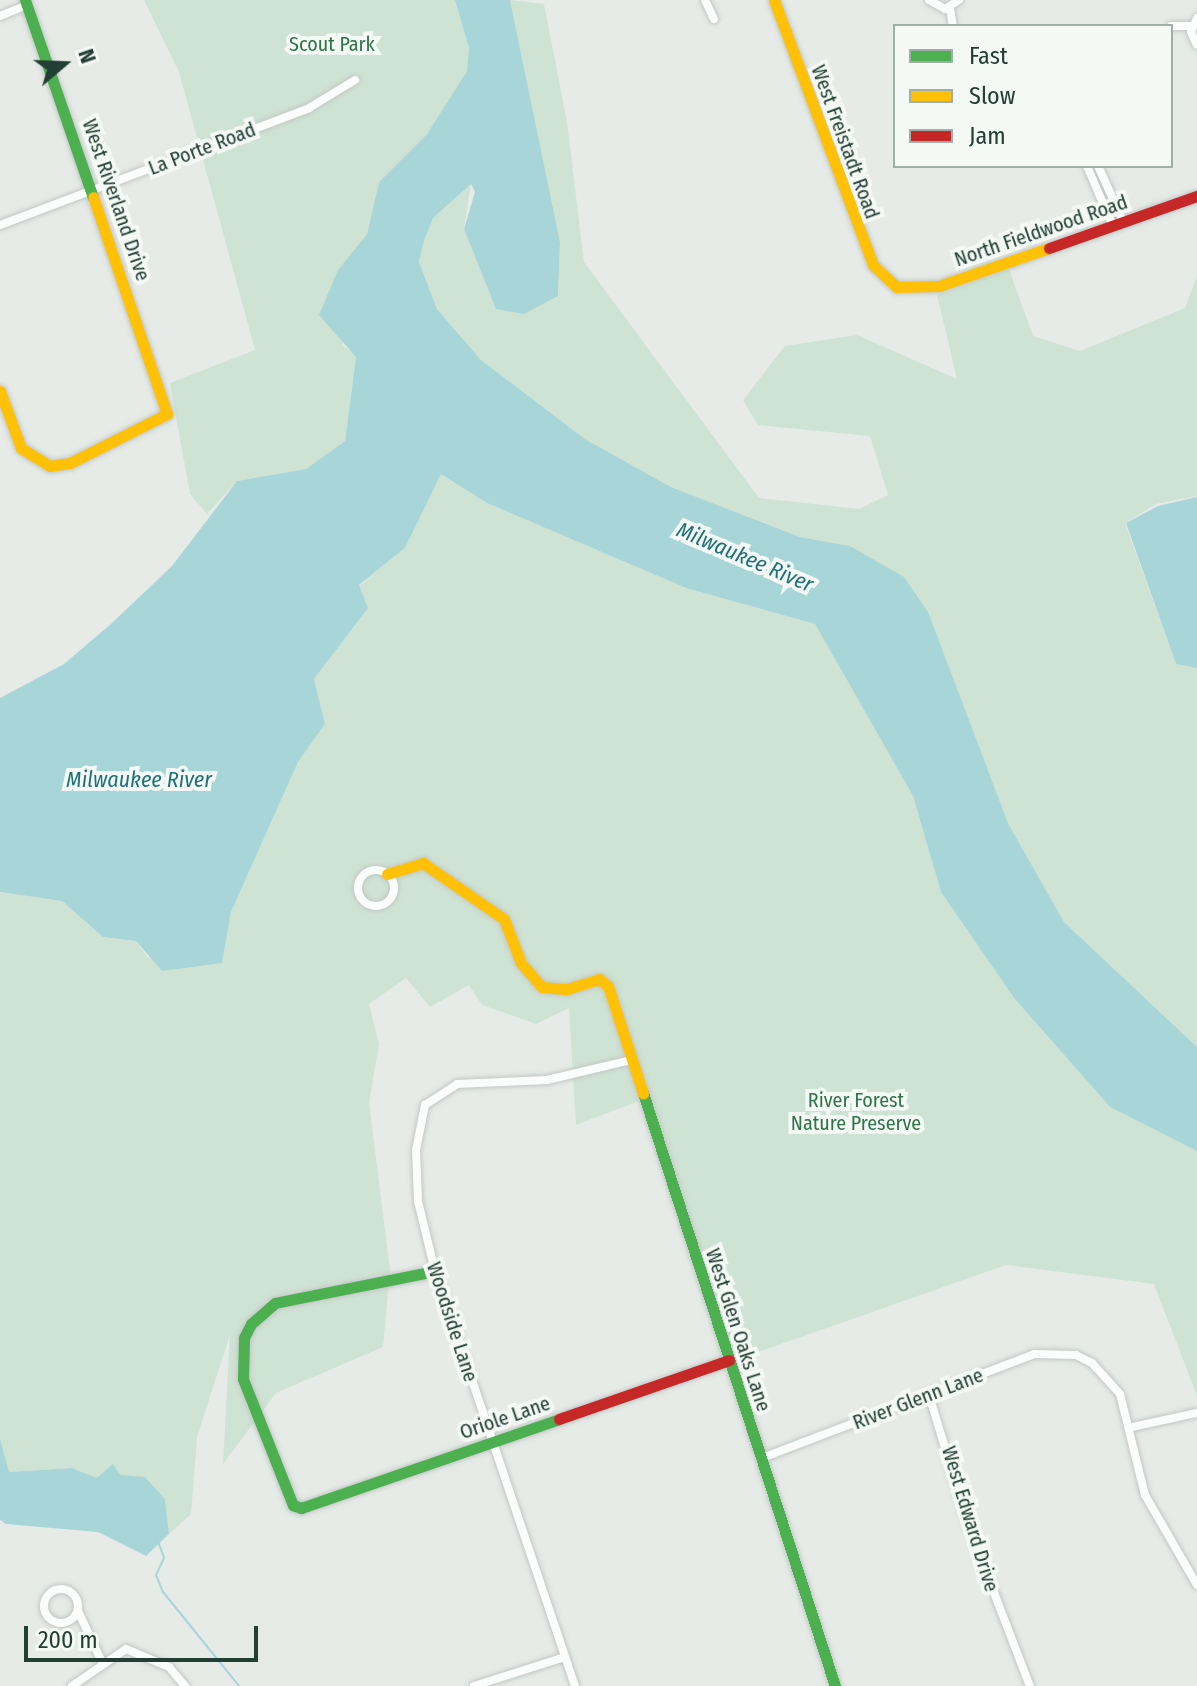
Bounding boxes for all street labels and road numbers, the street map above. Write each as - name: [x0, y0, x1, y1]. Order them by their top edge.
- street label: West Freistadt Road: [806, 62, 884, 222]
- street label: West Riverland Drive: [77, 116, 155, 284]
- street label: La Porte Road: [145, 118, 259, 180]
- street label: North Fieldwood Road: [951, 190, 1131, 272]
- street label: West Glen Oaks Lane: [700, 1246, 776, 1414]
- street label: Woodside Lane: [421, 1259, 483, 1385]
- street label: River Glenn Lane: [849, 1363, 987, 1435]
- street label: Oriole Lane: [457, 1391, 553, 1445]
- street label: West Edward Drive: [936, 1443, 1004, 1595]

